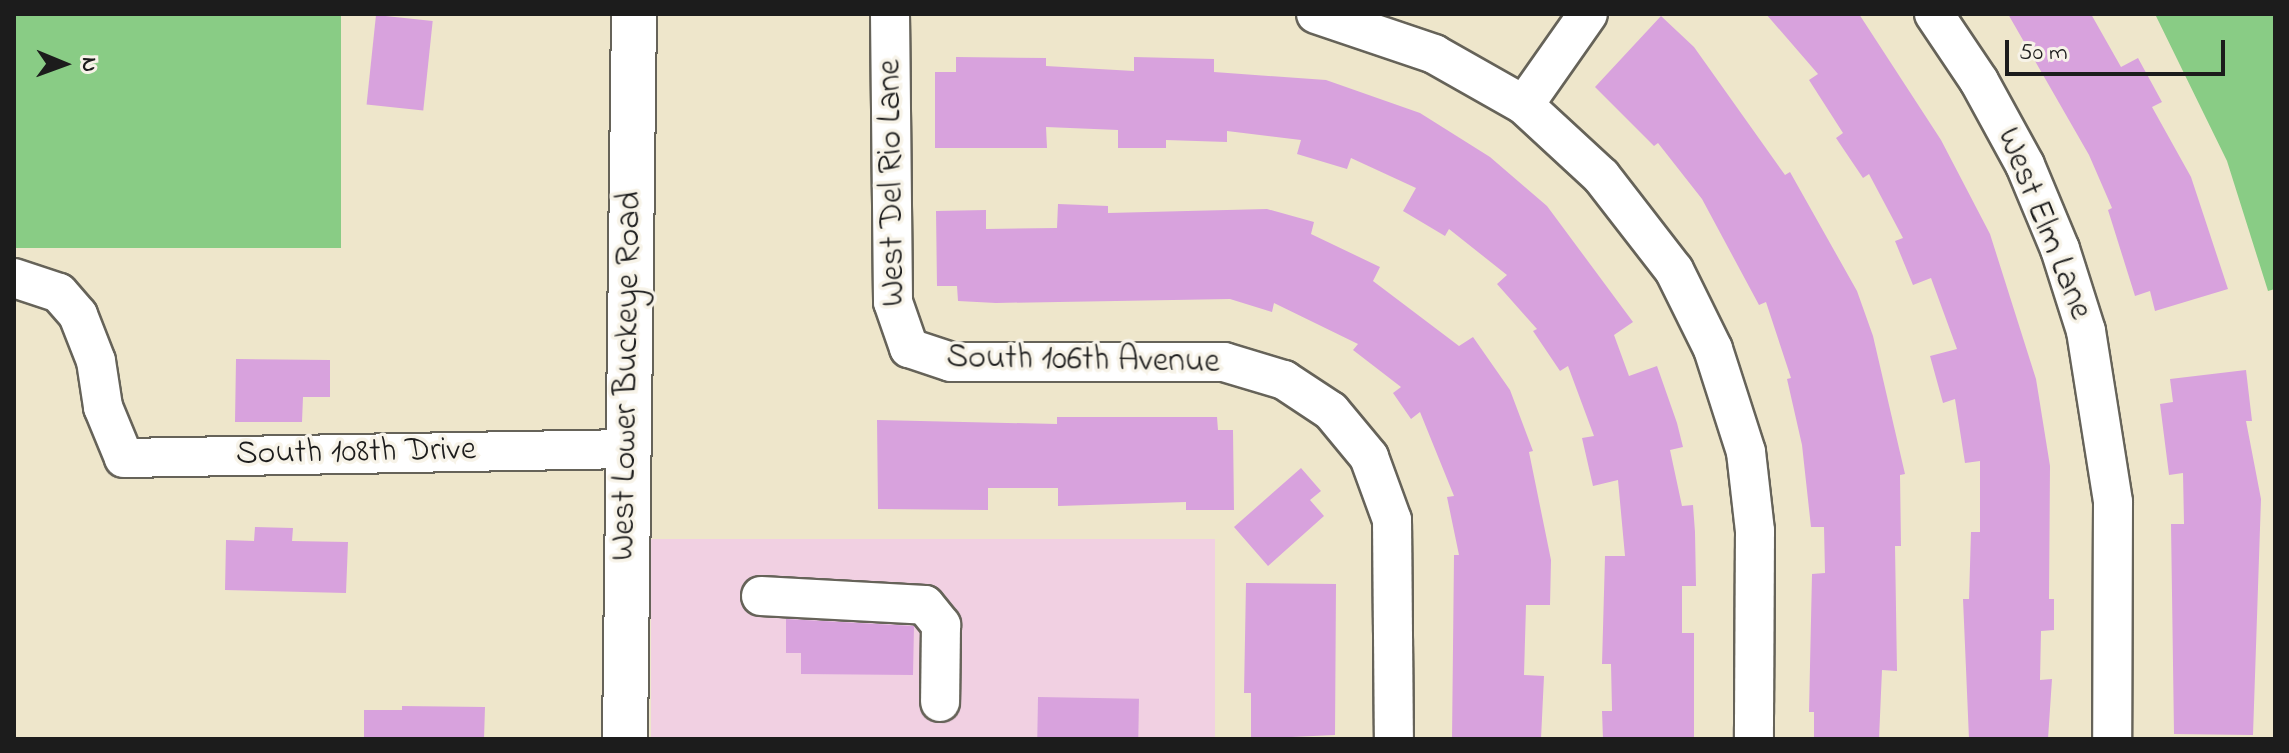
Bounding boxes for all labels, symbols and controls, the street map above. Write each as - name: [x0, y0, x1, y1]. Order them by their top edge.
- north arrow: [24, 24, 104, 104]
- scale bar: [2009, 24, 2229, 74]
- text: 50 m: [2019, 36, 2068, 71]
- text: N: [72, 57, 104, 72]
- street label: West Del Rio Lane: [870, 59, 916, 307]
- street label: West Elm Lane: [1986, 122, 2100, 326]
- street label: West Lower Buckeye Road: [604, 191, 652, 561]
- street label: South 106th Avenue: [946, 338, 1220, 384]
- street label: South 108th Drive: [236, 431, 476, 475]

